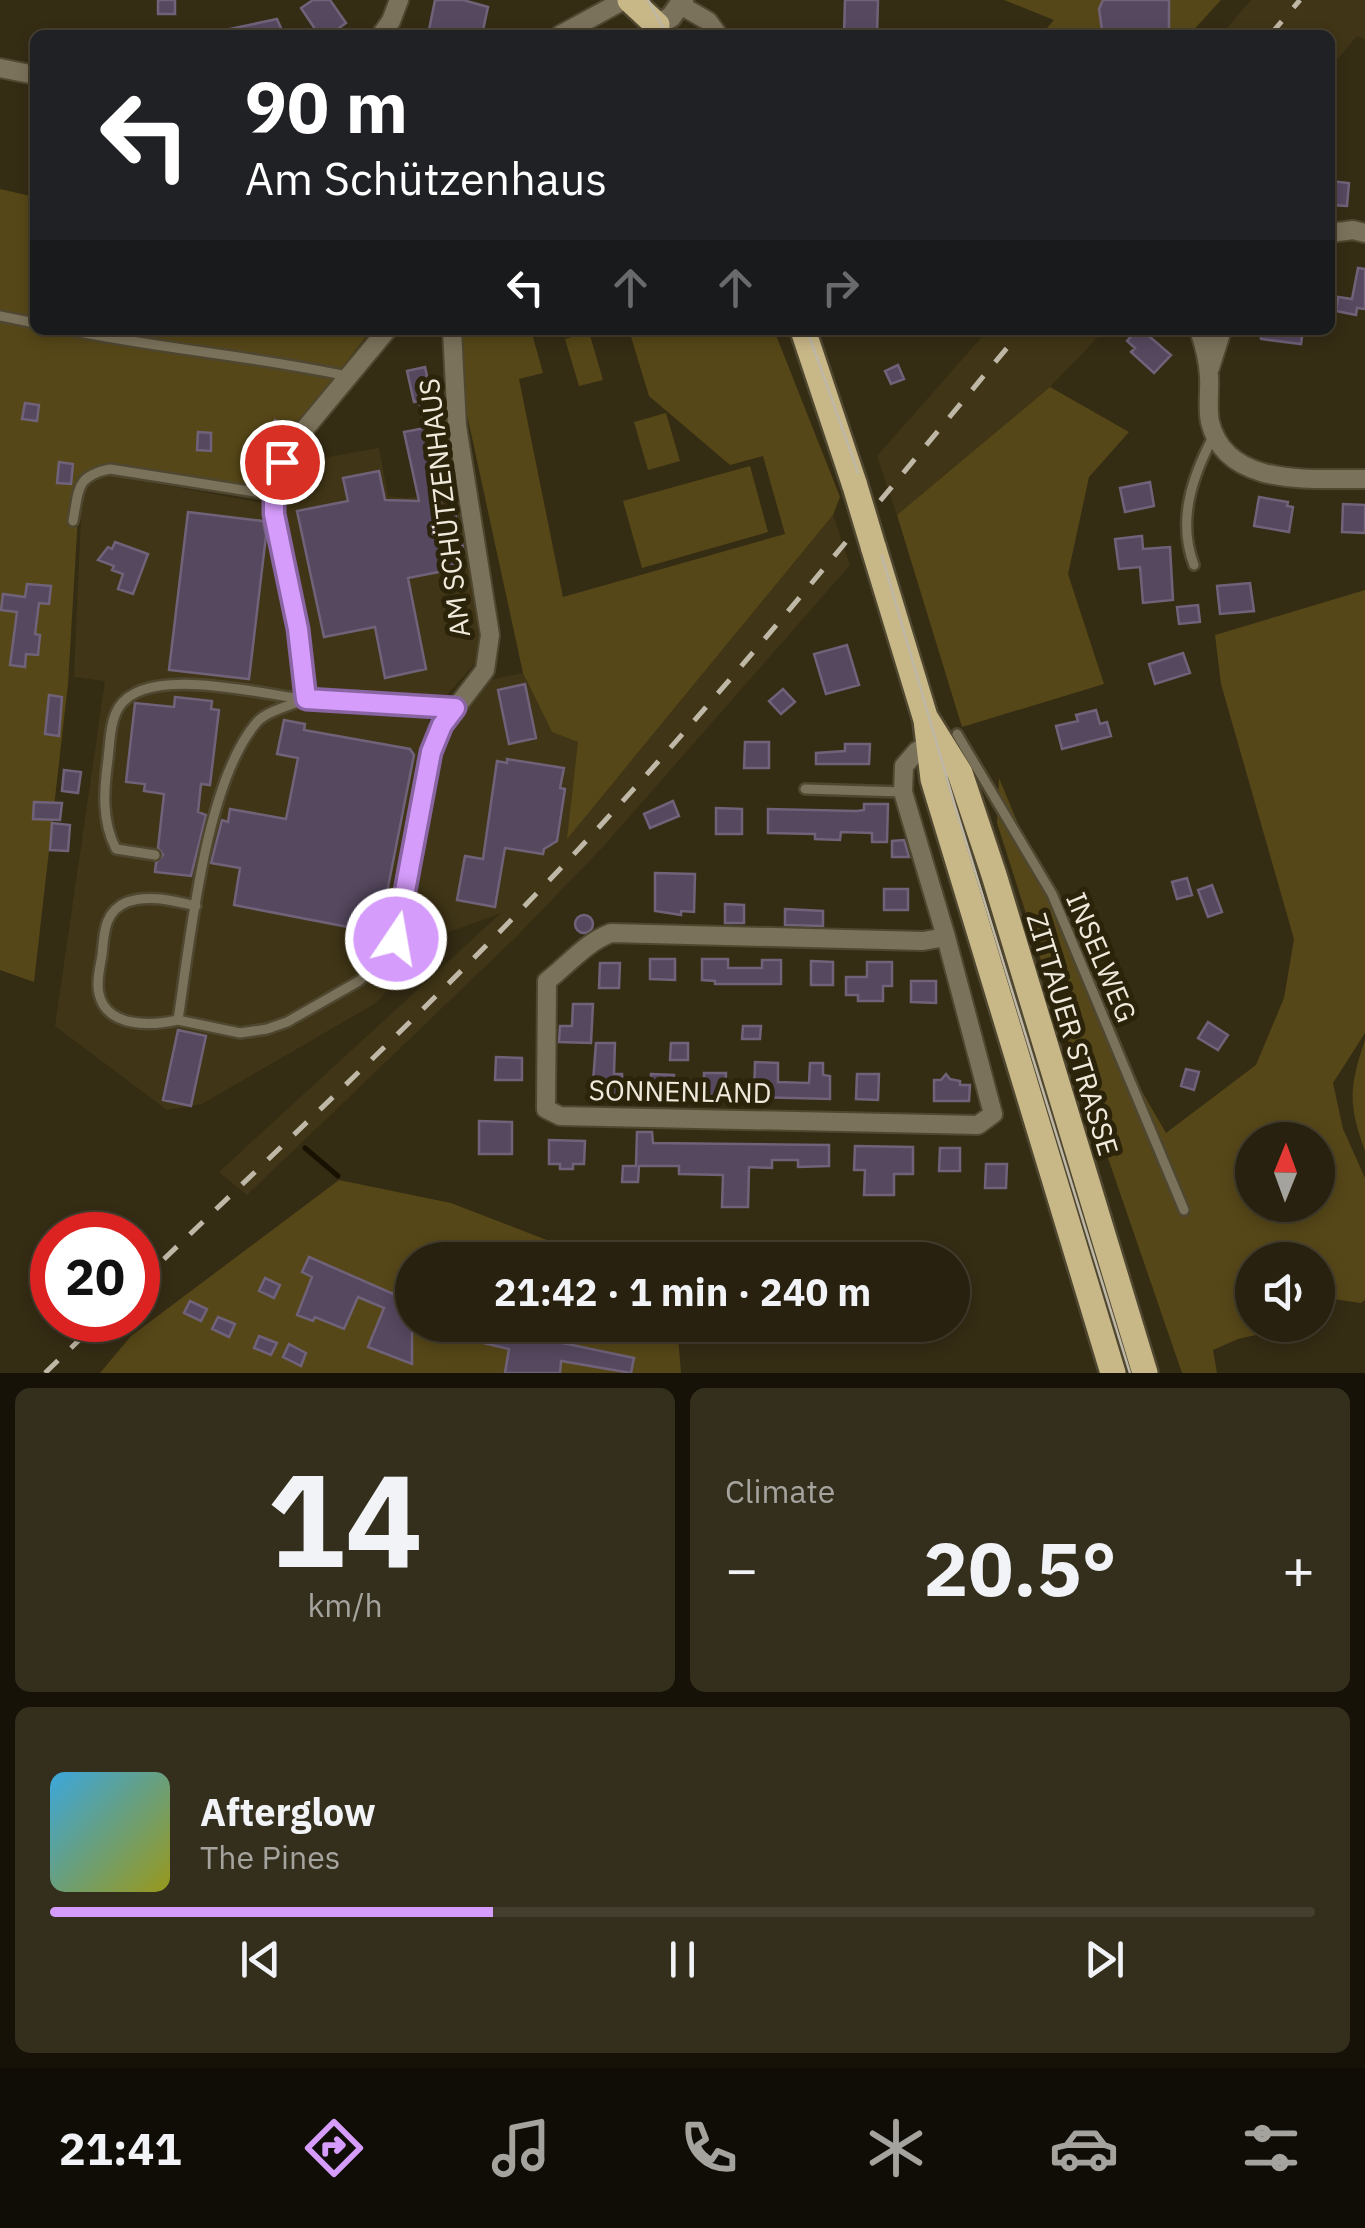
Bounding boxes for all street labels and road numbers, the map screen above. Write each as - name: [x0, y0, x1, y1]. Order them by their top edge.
- street label: AM SCHÜTZENHAUS: [410, 376, 478, 640]
- street label: INSELWEG: [1058, 886, 1146, 1028]
- street label: ZITTAUER STRASSE: [1018, 908, 1128, 1160]
- street label: SONNENLAND: [588, 1071, 772, 1111]

